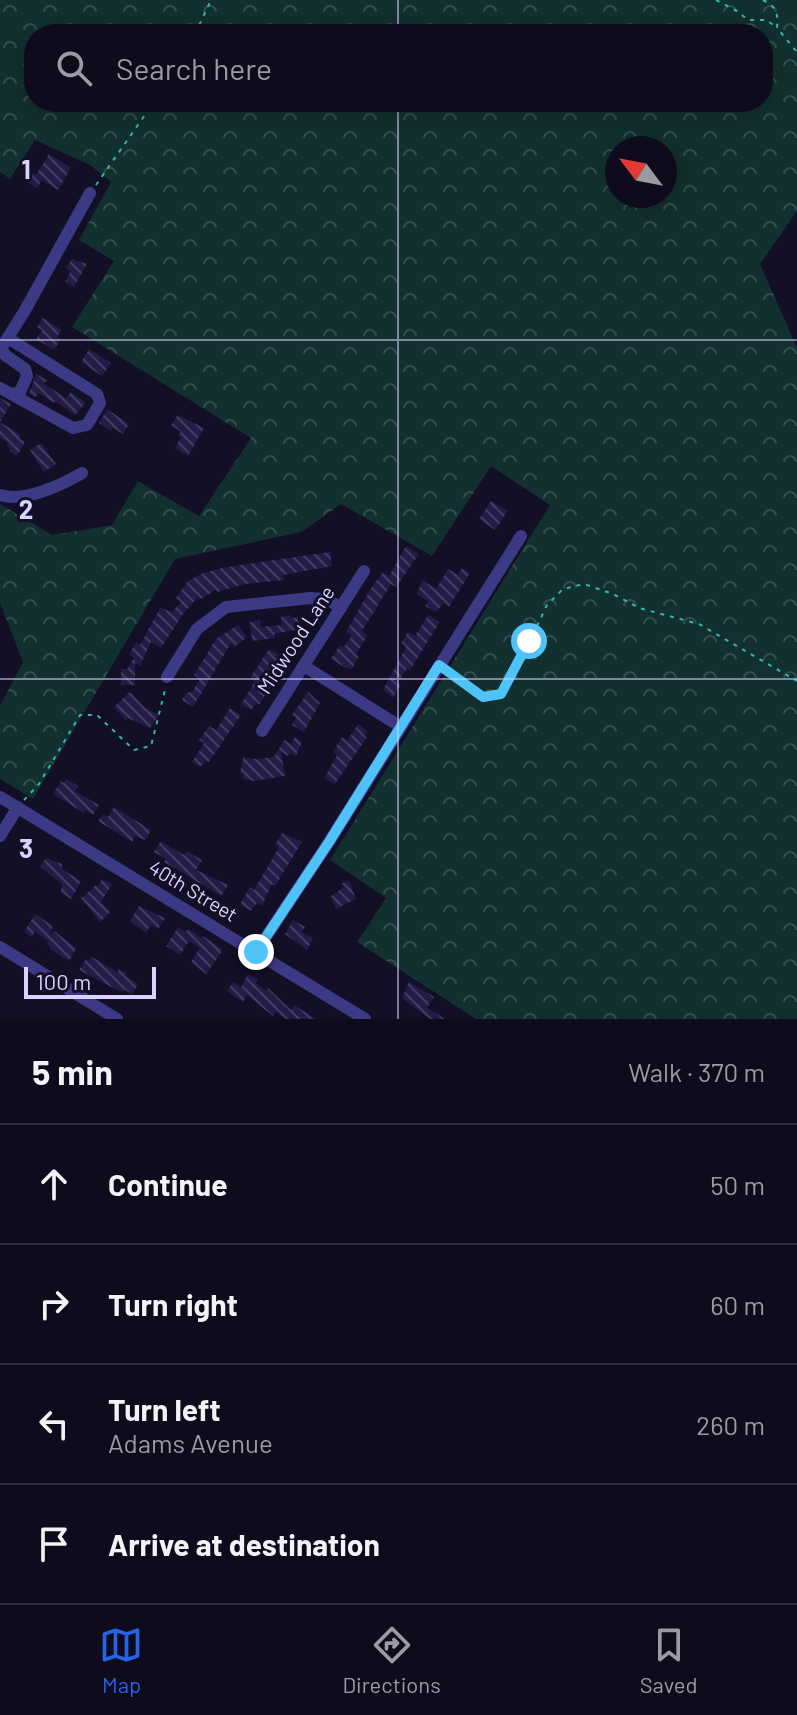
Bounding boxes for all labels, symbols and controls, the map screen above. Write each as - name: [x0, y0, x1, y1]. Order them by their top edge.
- search box: [24, 24, 773, 112]
- icon: search: [52, 46, 96, 90]
- text: Search here: [116, 50, 272, 86]
- north arrow: [605, 136, 677, 208]
- text: 1: [21, 153, 31, 184]
- text: 2: [19, 493, 33, 524]
- street label: Midwood Lane: [251, 581, 339, 698]
- route start: [511, 623, 547, 659]
- text: 3: [19, 832, 33, 863]
- street label: 40th Street: [145, 854, 242, 926]
- route end: [238, 934, 274, 970]
- scale bar: [24, 963, 156, 999]
- text: 100 m: [36, 968, 91, 994]
- text: 5 min: [32, 1051, 113, 1092]
- text: Walk · 370 m: [628, 1056, 765, 1087]
- icon: ahead: [32, 1162, 76, 1206]
- text: Continue: [108, 1166, 228, 1202]
- text: 50 m: [710, 1169, 765, 1200]
- icon: right: [32, 1282, 76, 1326]
- text: Turn right: [108, 1286, 238, 1322]
- text: 60 m: [710, 1289, 765, 1320]
- text: Turn left: [108, 1391, 221, 1427]
- icon: left: [32, 1402, 76, 1446]
- text: 260 m: [696, 1409, 765, 1440]
- text: Adams Avenue: [108, 1427, 273, 1458]
- icon: arrive: [32, 1522, 76, 1566]
- text: Arrive at destination: [108, 1526, 380, 1562]
- tab: Map: [99, 1623, 143, 1697]
- tab: Directions: [342, 1623, 441, 1697]
- tab: Saved: [640, 1623, 697, 1697]

